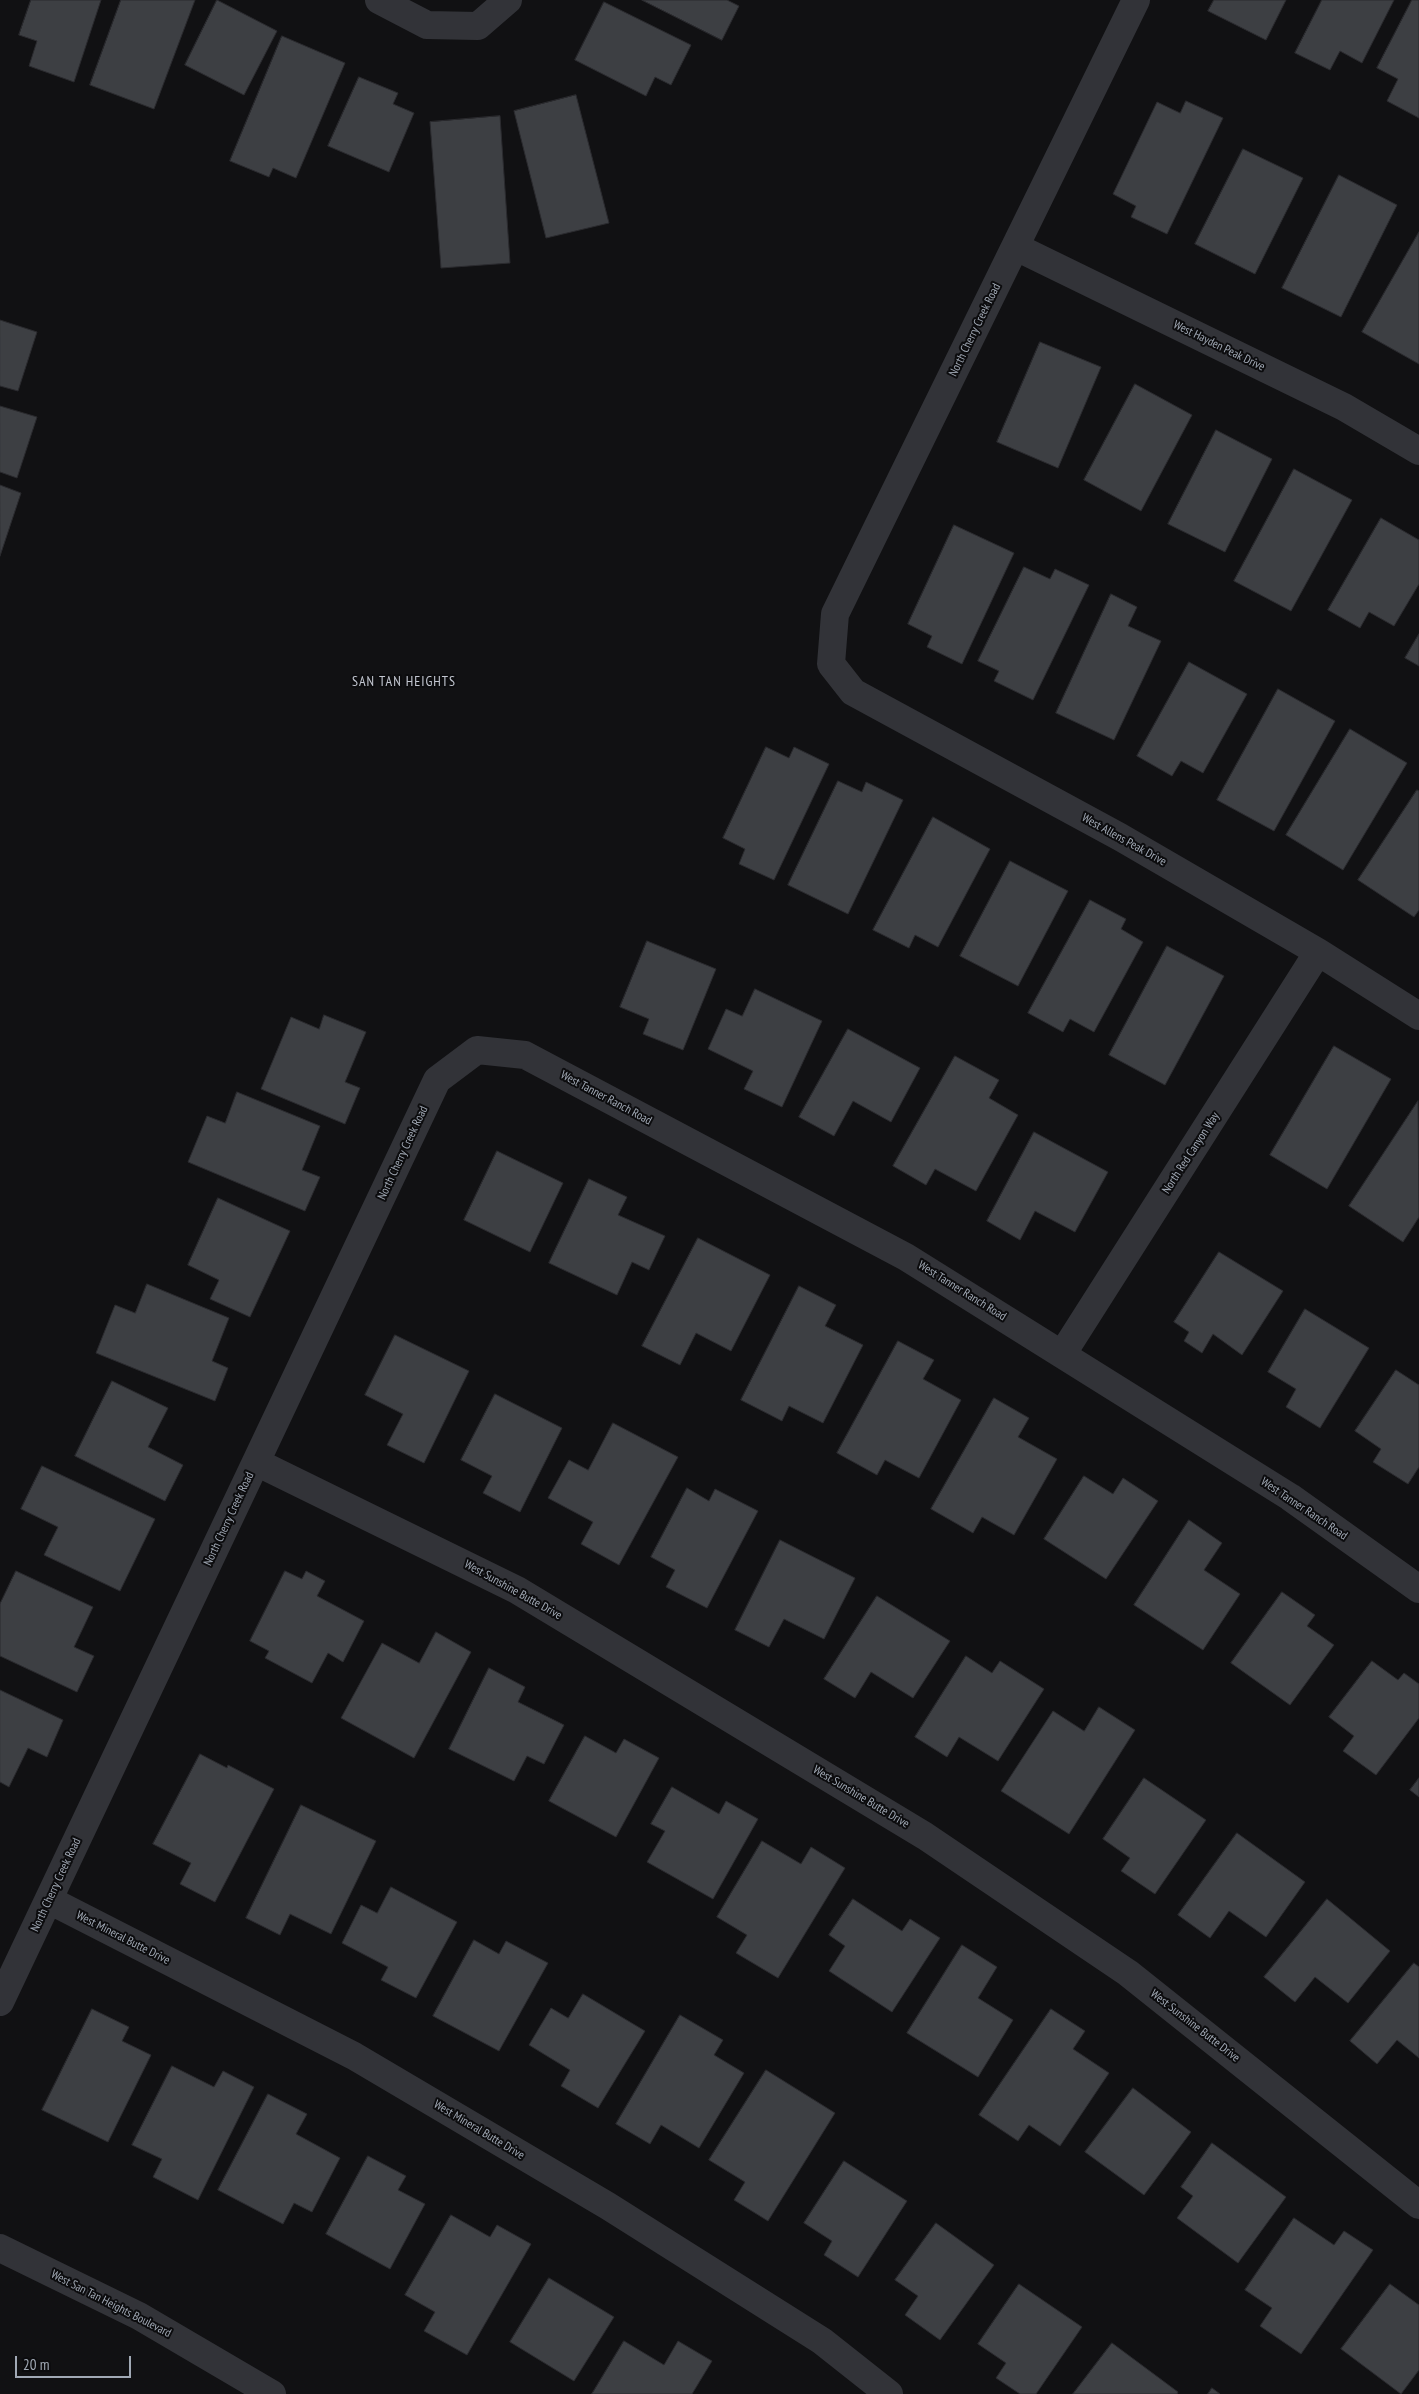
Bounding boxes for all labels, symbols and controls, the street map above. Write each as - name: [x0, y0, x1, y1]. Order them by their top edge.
- street label: North Cherry Creek Road: [946, 281, 1004, 379]
- street label: West Hayden Peak Drive: [1171, 318, 1267, 374]
- district label: SAN TAN HEIGHTS: [350, 674, 458, 690]
- street label: West Allens Peak Drive: [1079, 811, 1169, 869]
- street label: West Tanner Ranch Road: [558, 1068, 654, 1128]
- street label: North Cherry Creek Road: [375, 1104, 431, 1202]
- street label: North Red Canyon Way: [1159, 1110, 1223, 1196]
- street label: West Tanner Ranch Road: [915, 1258, 1009, 1324]
- street label: North Cherry Creek Road: [201, 1470, 257, 1568]
- street label: West Tanner Ranch Road: [1258, 1475, 1350, 1543]
- street label: West Sunshine Butte Drive: [462, 1557, 564, 1623]
- street label: West Sunshine Butte Drive: [810, 1763, 912, 1831]
- street label: North Cherry Creek Road: [28, 1836, 84, 1934]
- street label: West Mineral Butte Drive: [74, 1908, 172, 1968]
- street label: West Sunshine Butte Drive: [1147, 1987, 1243, 2065]
- street label: West Mineral Butte Drive: [431, 2097, 527, 2163]
- street label: West San Tan Heights Boulevard: [48, 2267, 174, 2341]
- scale bar: [18, 2346, 134, 2378]
- text: 20 m: [23, 2355, 49, 2374]

